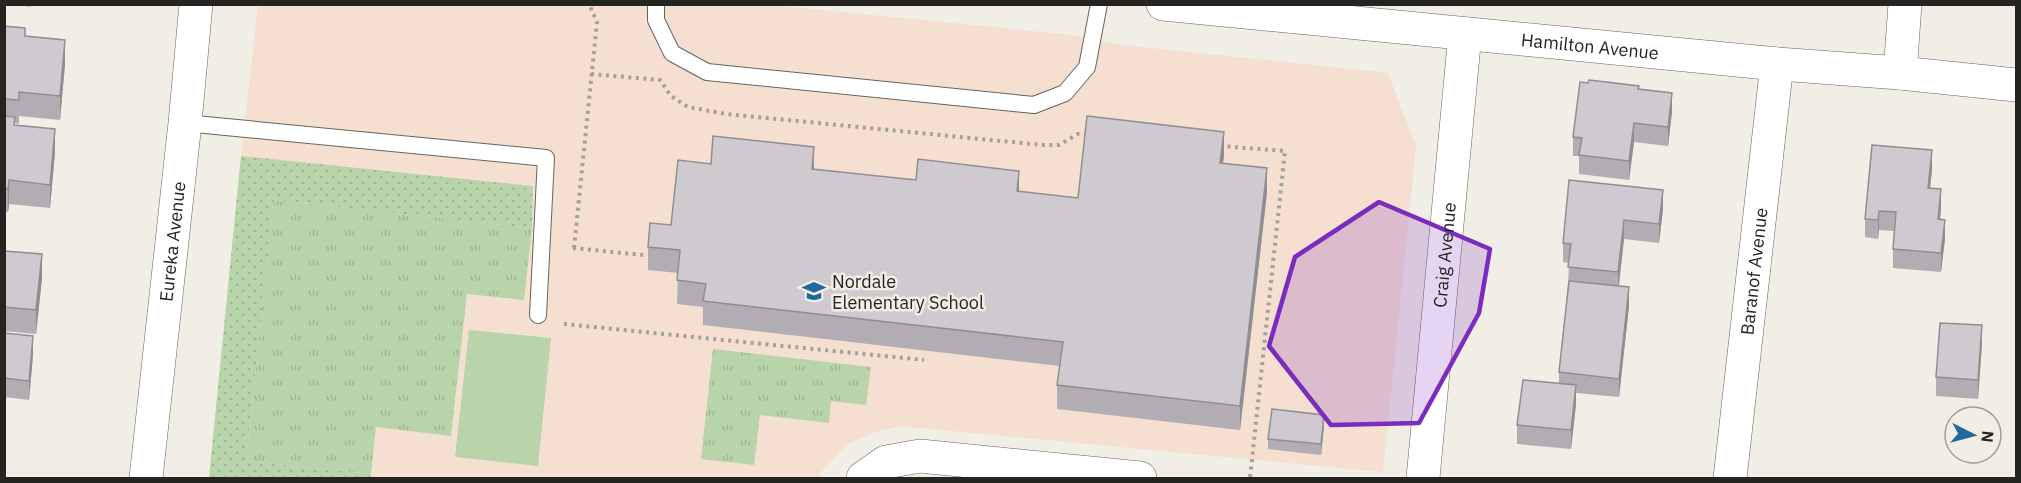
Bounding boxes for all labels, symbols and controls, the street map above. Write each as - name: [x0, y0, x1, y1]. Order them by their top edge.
- street label: Hamilton Avenue: [1520, 28, 1660, 64]
- street label: Eureka Avenue: [154, 180, 190, 303]
- street label: Craig Avenue: [1428, 201, 1461, 309]
- street label: Baranof Avenue: [1735, 206, 1772, 336]
- place label: Nordale Elementary School: [832, 270, 984, 314]
- school or university icon: Nordale Elementary School: [801, 278, 827, 304]
- north arrow: [1943, 405, 2003, 465]
- text: N: [1977, 430, 1998, 443]

